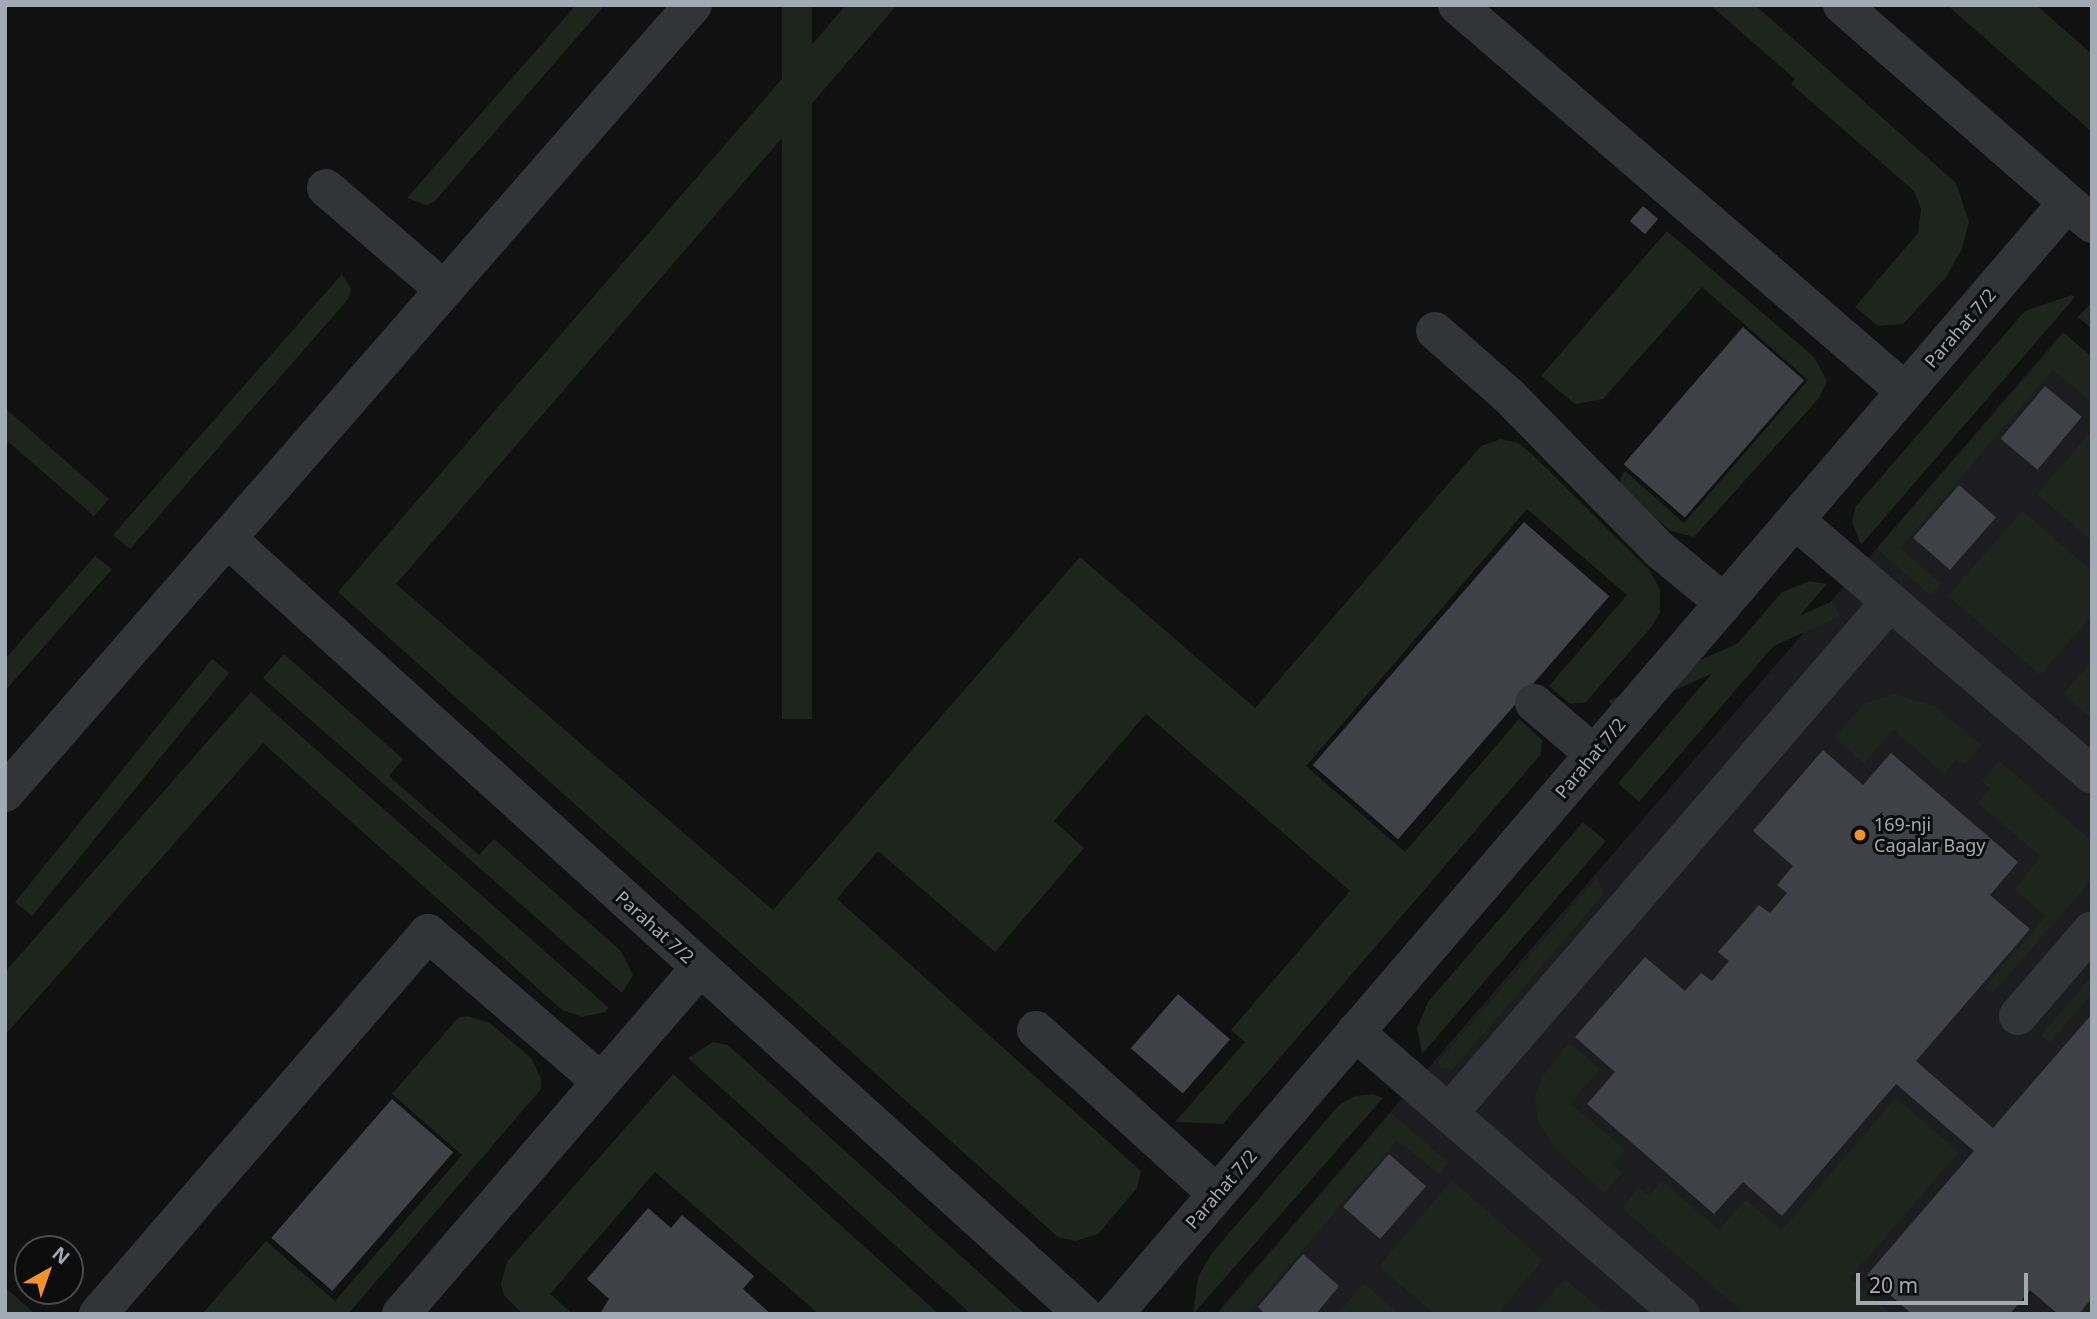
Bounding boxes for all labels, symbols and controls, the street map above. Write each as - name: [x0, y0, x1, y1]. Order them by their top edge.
- street label: Parahat 7/2: [1920, 284, 2000, 372]
- street label: Parahat 7/2: [1550, 714, 1630, 802]
- place label: 169-nji Cagalar Bagy: [1874, 814, 1986, 856]
- marker: 169-nji Cagalar Bagy: [1852, 827, 1868, 843]
- street label: Parahat 7/2: [611, 886, 699, 968]
- street label: Parahat 7/2: [1181, 1145, 1261, 1233]
- north arrow: [14, 1235, 84, 1305]
- text: N: [47, 1241, 75, 1270]
- scale bar: [1859, 1260, 2030, 1304]
- text: 20 m: [1869, 1271, 1918, 1299]

